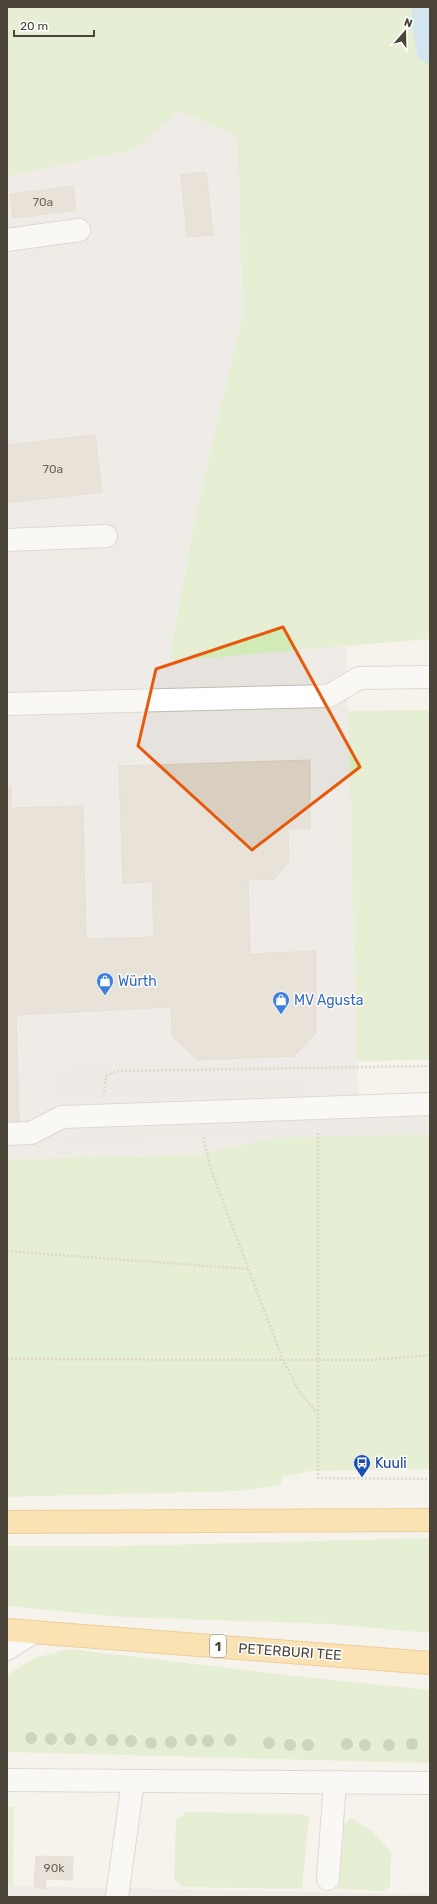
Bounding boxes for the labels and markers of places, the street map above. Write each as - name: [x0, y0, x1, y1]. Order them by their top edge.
- shop icon: Würth: [95, 971, 115, 996]
- place label: Würth: [118, 973, 157, 990]
- shop icon: MV Agusta: [271, 990, 291, 1015]
- place label: MV Agusta: [294, 992, 363, 1009]
- bus stop icon: Kuuli: [352, 1453, 372, 1478]
- place label: Kuuli: [375, 1455, 407, 1472]

